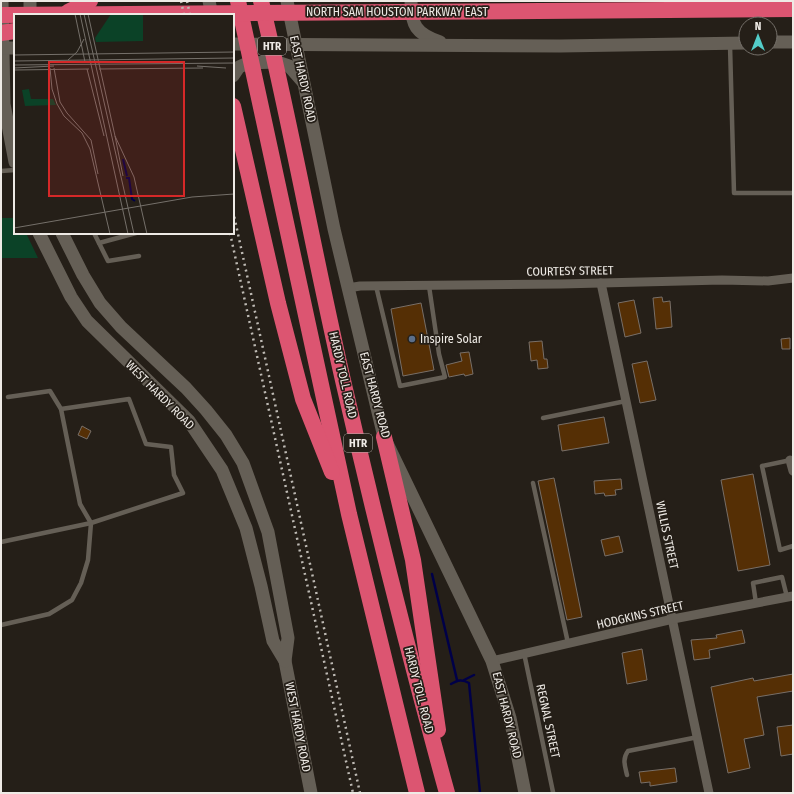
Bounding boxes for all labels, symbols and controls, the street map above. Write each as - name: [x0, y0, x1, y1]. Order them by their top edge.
- street label: NORTH SAM HOUSTON PARKWAY EAST: [306, 5, 488, 19]
- inset map: [14, 14, 234, 234]
- north arrow: [738, 16, 778, 56]
- text: N: [755, 20, 761, 33]
- street label: EAST HARDY ROAD: [287, 34, 319, 124]
- road number: HTR: [258, 37, 286, 55]
- street label: COURTESY STREET: [526, 263, 614, 279]
- street label: HARDY TOLL ROAD: [326, 330, 360, 420]
- place label: Inspire Solar: [420, 332, 483, 346]
- marker: Inspire Solar: [407, 334, 417, 344]
- street label: EAST HARDY ROAD: [357, 350, 393, 440]
- street label: WEST HARDY ROAD: [123, 358, 197, 432]
- road number: HTR: [344, 434, 372, 452]
- street label: WILLIS STREET: [653, 500, 681, 571]
- street label: HODGKINS STREET: [595, 598, 685, 632]
- street label: HARDY TOLL ROAD: [401, 645, 437, 735]
- street label: EAST HARDY ROAD: [489, 670, 525, 760]
- street label: WEST HARDY ROAD: [282, 681, 314, 773]
- street label: REGNAL STREET: [533, 683, 563, 760]

